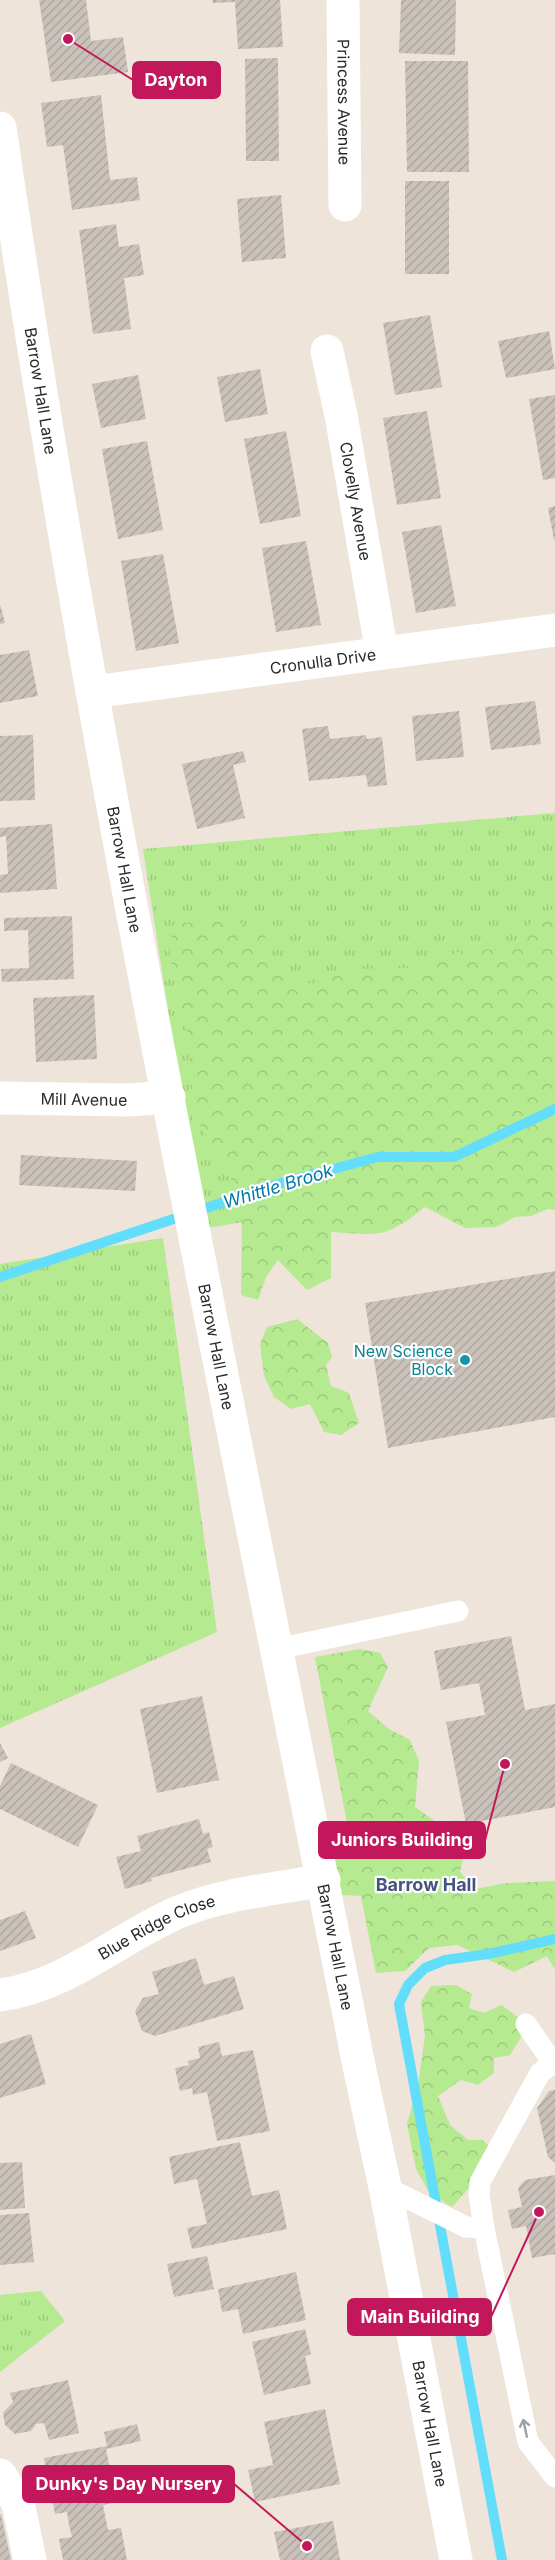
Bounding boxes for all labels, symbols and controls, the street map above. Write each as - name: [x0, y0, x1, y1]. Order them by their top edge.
- street label: Princess Avenue: [333, 39, 355, 165]
- callout: Dayton: [133, 62, 220, 98]
- text: Dayton: [145, 69, 207, 90]
- street label: Barrow Hall Lane: [21, 326, 61, 456]
- street label: Clovelly Avenue: [336, 440, 376, 562]
- street label: Cronulla Drive: [269, 644, 377, 678]
- street label: Barrow Hall Lane: [103, 805, 146, 935]
- street label: Mill Avenue: [40, 1089, 128, 1110]
- water label: Whittle Brook: [221, 1159, 336, 1213]
- street label: Barrow Hall Lane: [194, 1282, 239, 1412]
- place label: New Science Block: [354, 1341, 453, 1379]
- marker: New Science Block: [458, 1353, 472, 1367]
- callout: Juniors Building: [319, 1822, 485, 1858]
- text: Juniors Building: [331, 1829, 473, 1850]
- district label: Barrow Hall: [376, 1874, 476, 1895]
- street label: Barrow Hall Lane: [313, 1882, 358, 2012]
- street label: Blue Ridge Close: [94, 1890, 217, 1964]
- callout: Main Building: [348, 2299, 491, 2335]
- text: Main Building: [360, 2306, 480, 2327]
- street label: Barrow Hall Lane: [408, 2359, 452, 2489]
- one-way arrow: [519, 2419, 530, 2438]
- callout: Dunky's Day Nursery: [23, 2466, 234, 2502]
- text: Dunky's Day Nursery: [36, 2473, 223, 2494]

